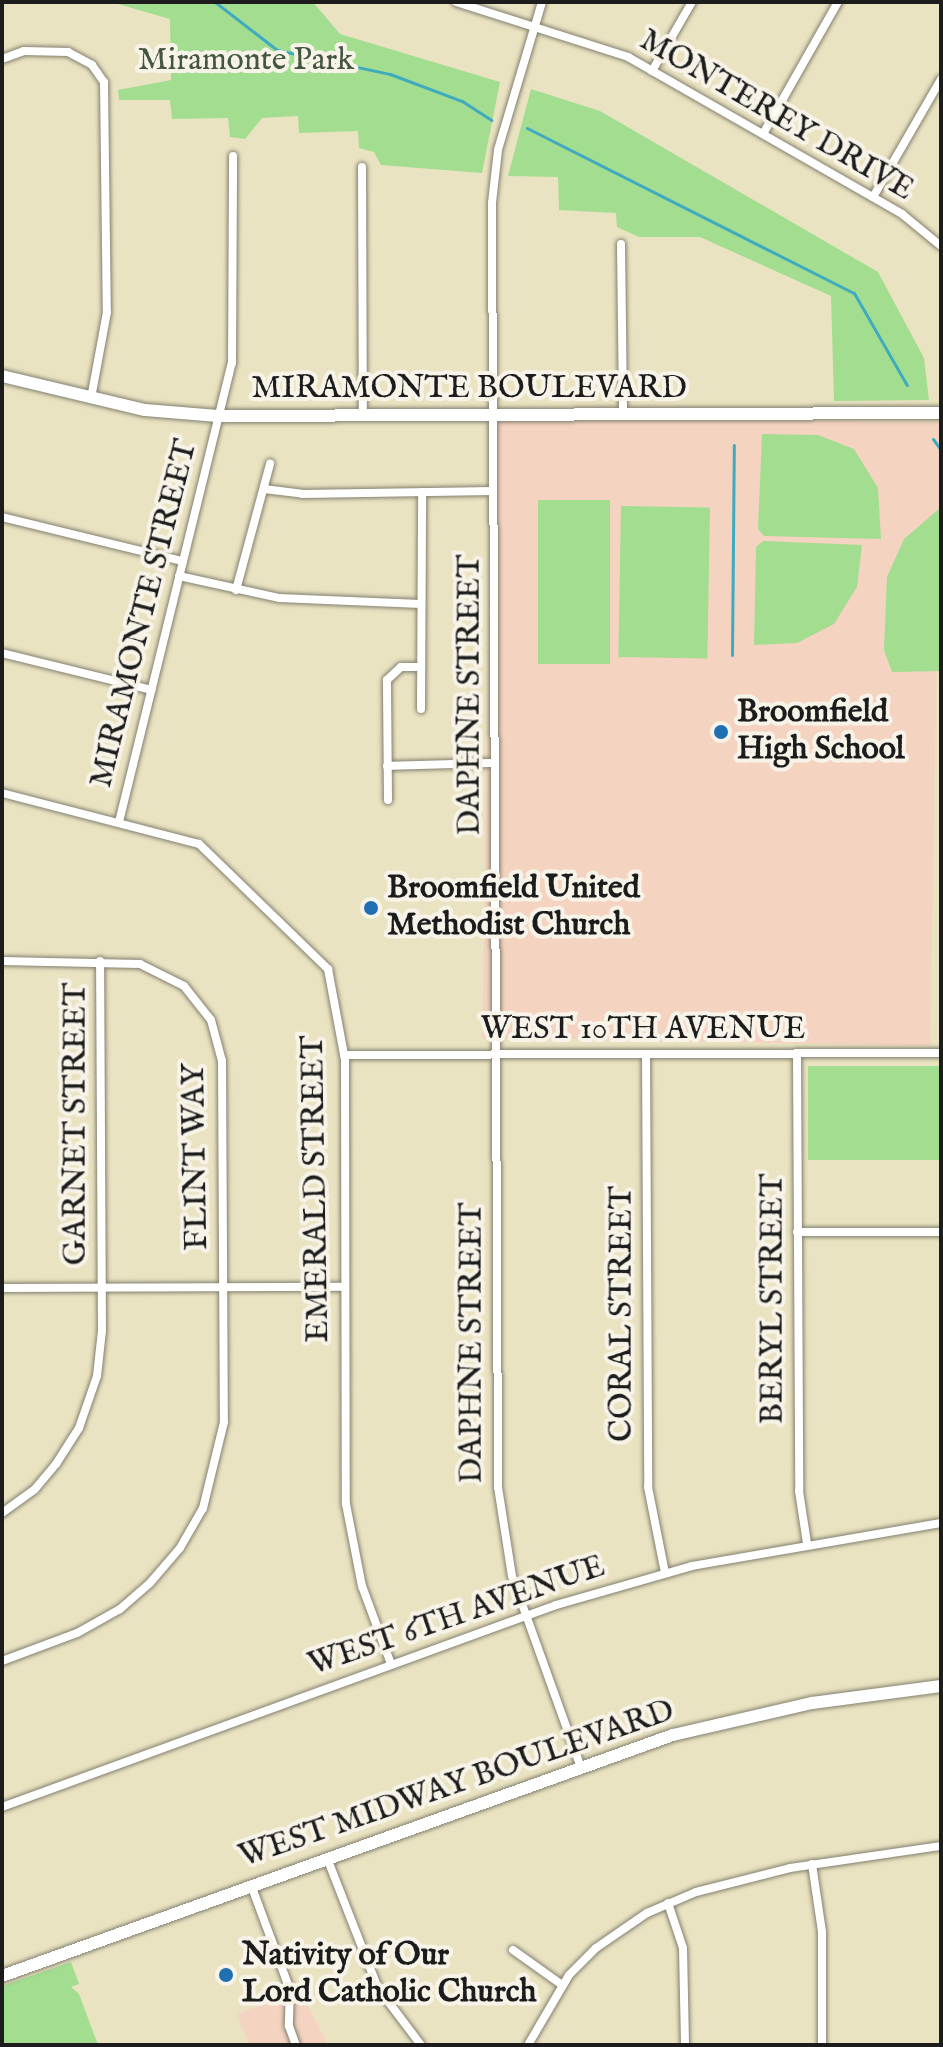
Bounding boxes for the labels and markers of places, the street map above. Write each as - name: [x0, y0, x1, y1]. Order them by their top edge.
- place label: Broomfield High School: [737, 695, 905, 770]
- marker: Broomfield High School: [712, 723, 730, 741]
- place label: Broomfield United Methodist Church: [387, 871, 640, 946]
- marker: Broomfield United Methodist Church: [362, 899, 380, 917]
- place label: Nativity of Our Lord Catholic Church: [242, 1938, 536, 2013]
- marker: Nativity of Our Lord Catholic Church: [217, 1966, 235, 1984]

